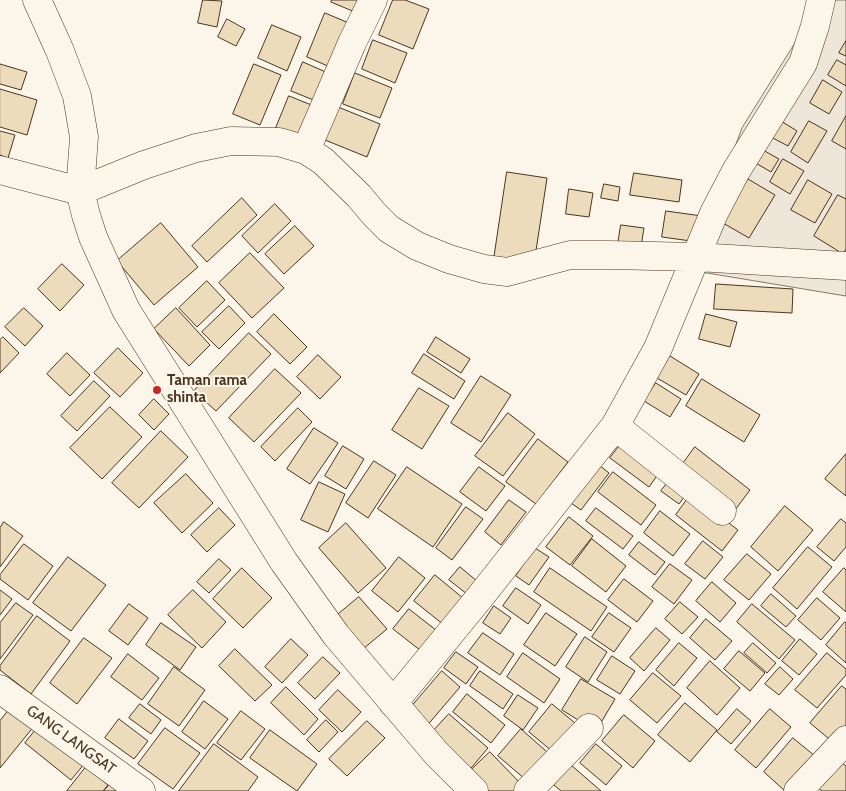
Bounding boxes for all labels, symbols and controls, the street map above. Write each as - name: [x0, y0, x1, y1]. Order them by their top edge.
- place label: Taman rama shinta: [167, 372, 247, 407]
- marker: Taman rama shinta: [151, 384, 163, 396]
- street label: GANG LANGSAT: [23, 702, 119, 778]

